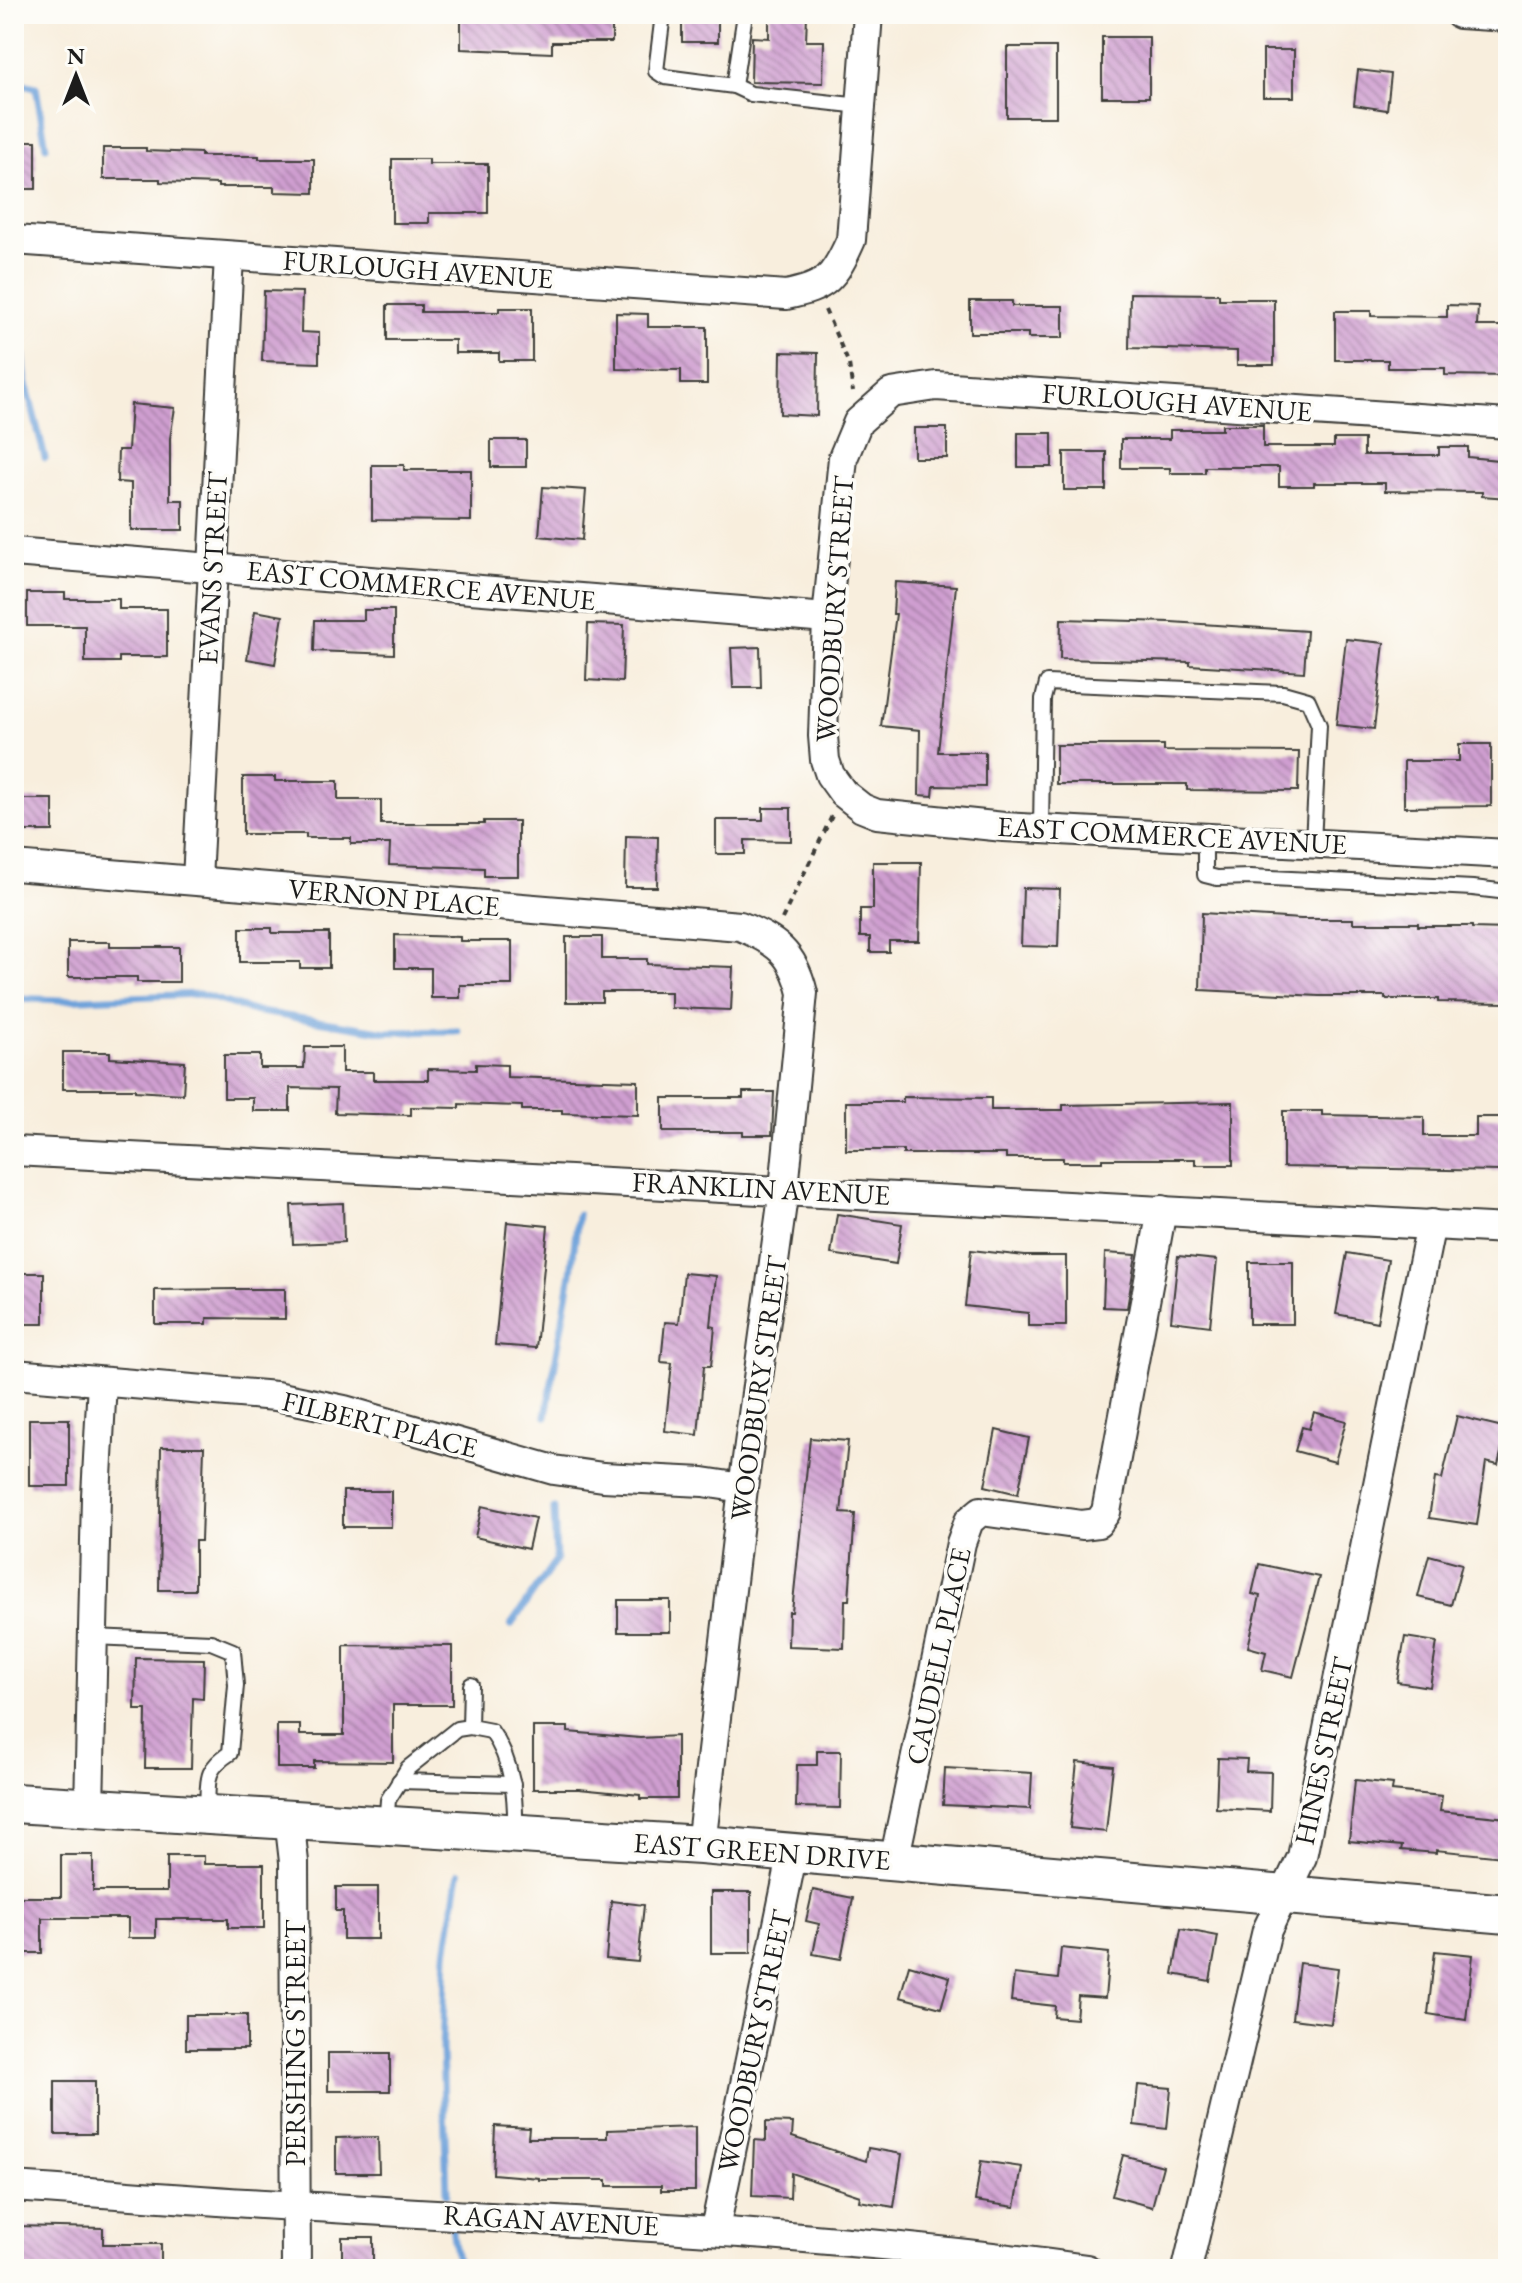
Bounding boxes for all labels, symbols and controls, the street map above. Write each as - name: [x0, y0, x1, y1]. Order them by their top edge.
- north arrow: [36, 36, 116, 116]
- text: N: [67, 42, 85, 71]
- street label: FURLOUGH AVENUE: [282, 242, 554, 296]
- street label: FURLOUGH AVENUE: [1041, 375, 1313, 429]
- street label: EVANS STREET: [189, 470, 235, 665]
- street label: WOODBURY STREET: [807, 474, 861, 744]
- street label: EAST COMMERCE AVENUE: [245, 552, 597, 618]
- street label: EAST COMMERCE AVENUE: [996, 808, 1348, 862]
- street label: VERNON PLACE: [287, 870, 501, 924]
- street label: FRANKLIN AVENUE: [631, 1163, 891, 1213]
- street label: WOODBURY STREET: [722, 1253, 794, 1523]
- street label: FILBERT PLACE: [279, 1382, 482, 1466]
- street label: CAUDELL PLACE: [897, 1544, 979, 1768]
- street label: HINES STREET: [1286, 1654, 1360, 1848]
- street label: EAST GREEN DRIVE: [632, 1824, 892, 1878]
- street label: WOODBURY STREET: [709, 1906, 799, 2175]
- street label: PERSHING STREET: [277, 1919, 313, 2166]
- street label: RAGAN AVENUE: [442, 2196, 660, 2244]

